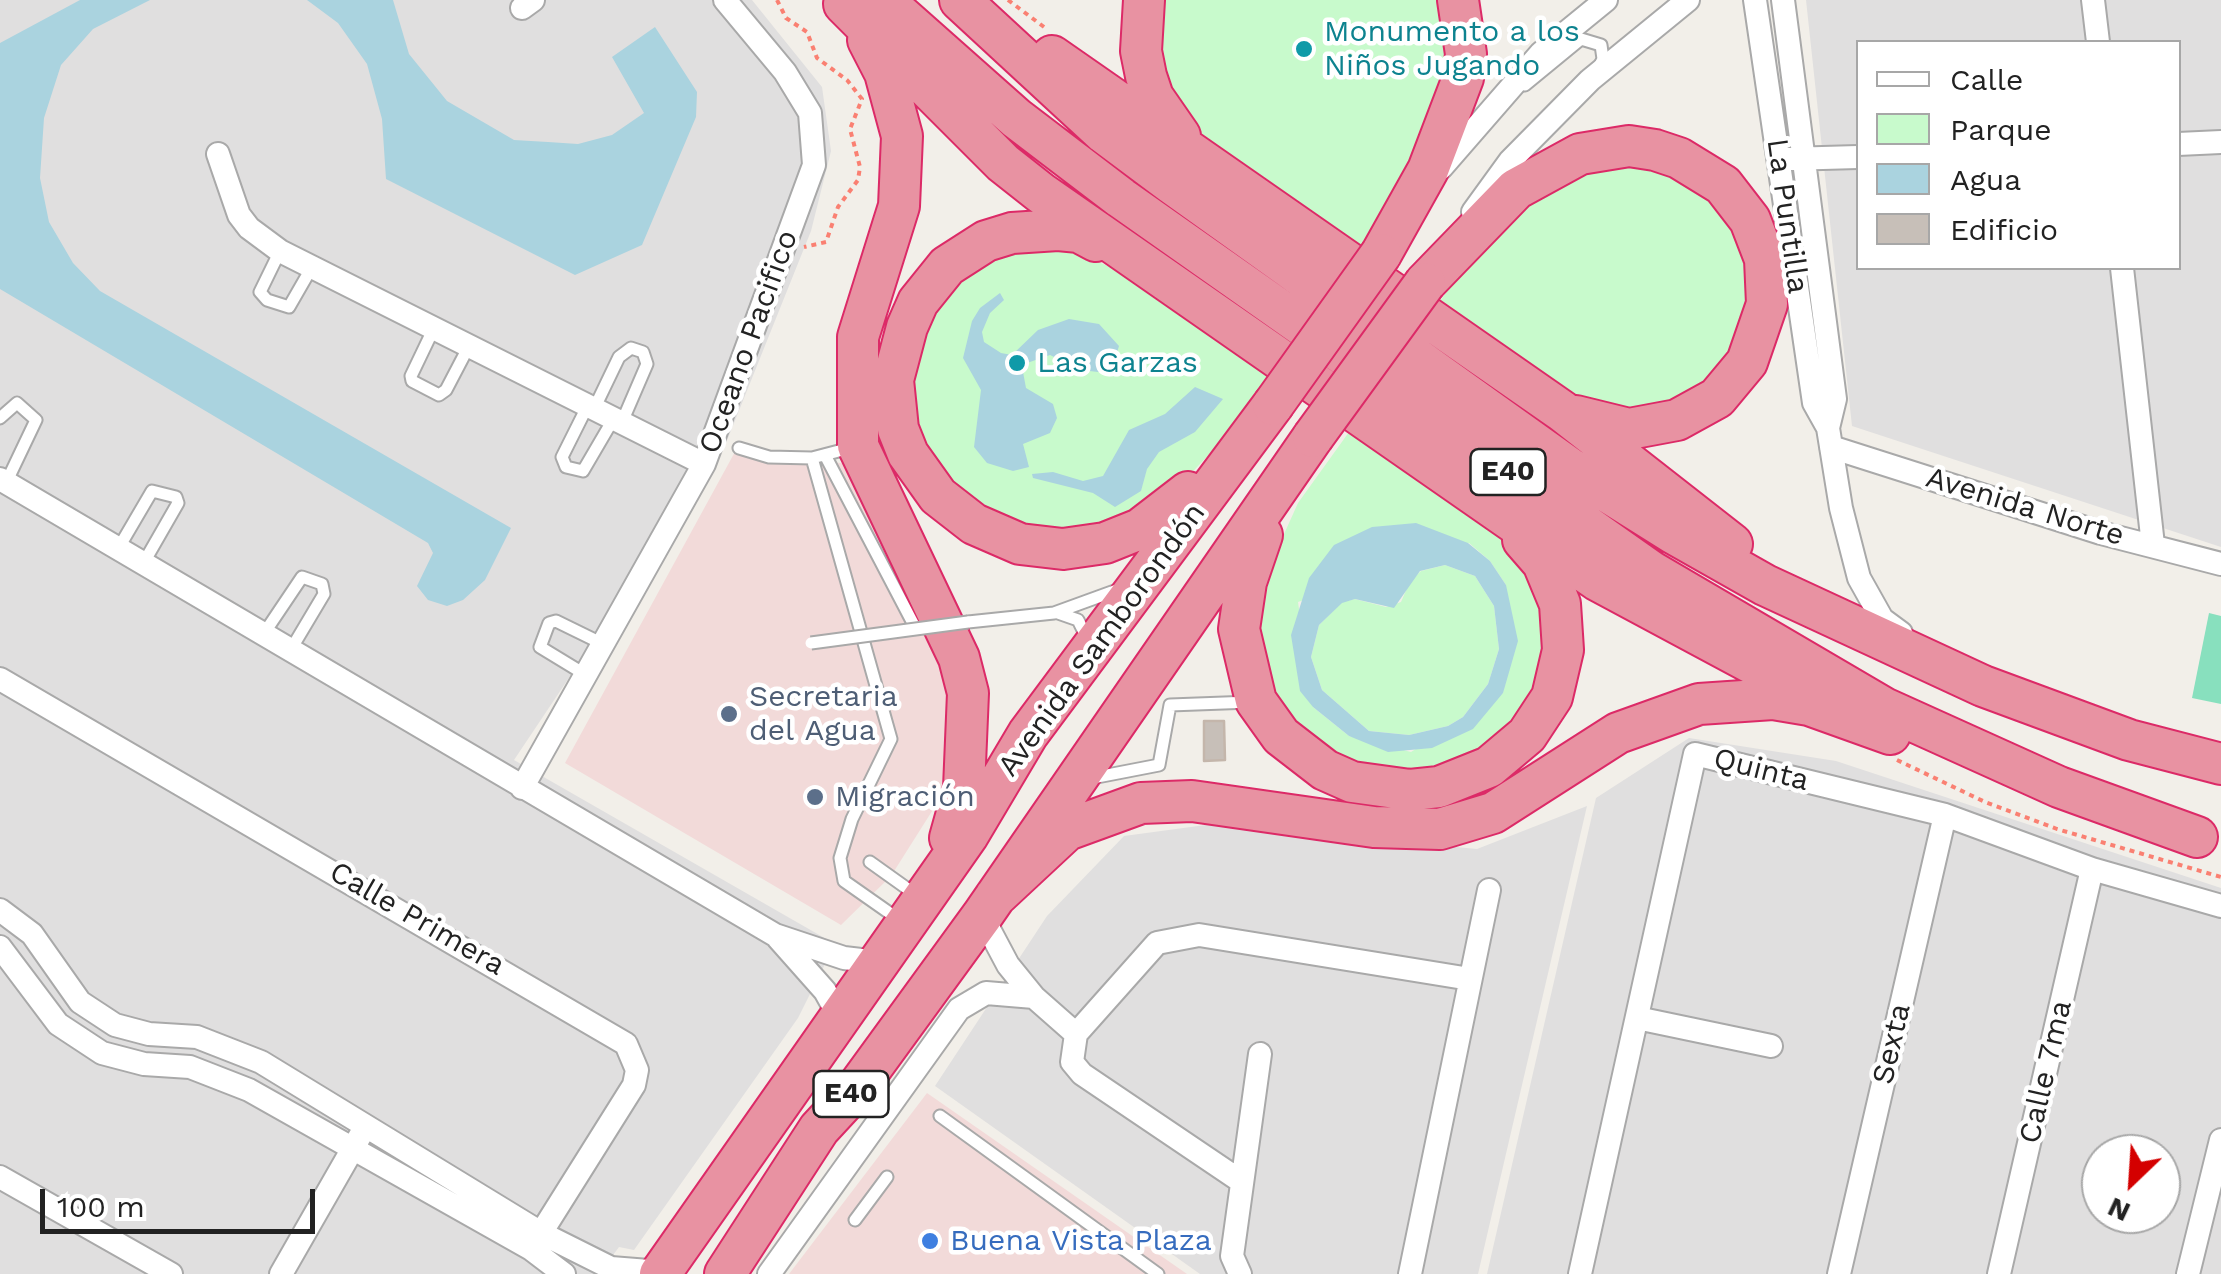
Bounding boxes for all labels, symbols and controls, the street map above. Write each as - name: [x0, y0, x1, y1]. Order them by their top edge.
- place label: Monumento a los Niños Jugando: [1324, 14, 1580, 84]
- marker: Monumento a los Niños Jugando: [1293, 38, 1315, 60]
- legend: [1856, 40, 2181, 270]
- text: Calle: [1950, 62, 2023, 97]
- text: Parque: [1950, 112, 2052, 147]
- street label: La Puntilla: [1758, 136, 1816, 296]
- text: Agua: [1950, 162, 2021, 197]
- text: Edificio: [1950, 212, 2058, 247]
- street label: Oceano Pacifico: [692, 225, 806, 459]
- place label: Las Garzas: [1037, 345, 1198, 381]
- marker: Las Garzas: [1006, 352, 1028, 374]
- road number: E40: [1470, 449, 1546, 495]
- street label: Avenida Norte: [1922, 460, 2128, 554]
- street label: Avenida Samborondón: [991, 496, 1213, 784]
- place label: Secretaria del Agua: [749, 679, 898, 750]
- marker: Secretaria del Agua: [718, 703, 740, 725]
- street label: Quinta: [1710, 741, 1812, 799]
- place label: Migración: [835, 779, 975, 815]
- marker: Migración: [804, 786, 826, 808]
- street label: Calle Primera: [323, 854, 511, 984]
- street label: Calle 7ma: [2012, 997, 2080, 1147]
- street label: Sexta: [1865, 1000, 1919, 1088]
- road number: E40: [814, 1071, 888, 1117]
- north arrow: [2081, 1134, 2181, 1234]
- scale bar: [45, 1169, 320, 1231]
- text: 100 m: [57, 1189, 145, 1224]
- text: N: [2103, 1190, 2135, 1229]
- place label: Buena Vista Plaza: [950, 1223, 1212, 1259]
- marker: Buena Vista Plaza: [919, 1230, 941, 1252]

